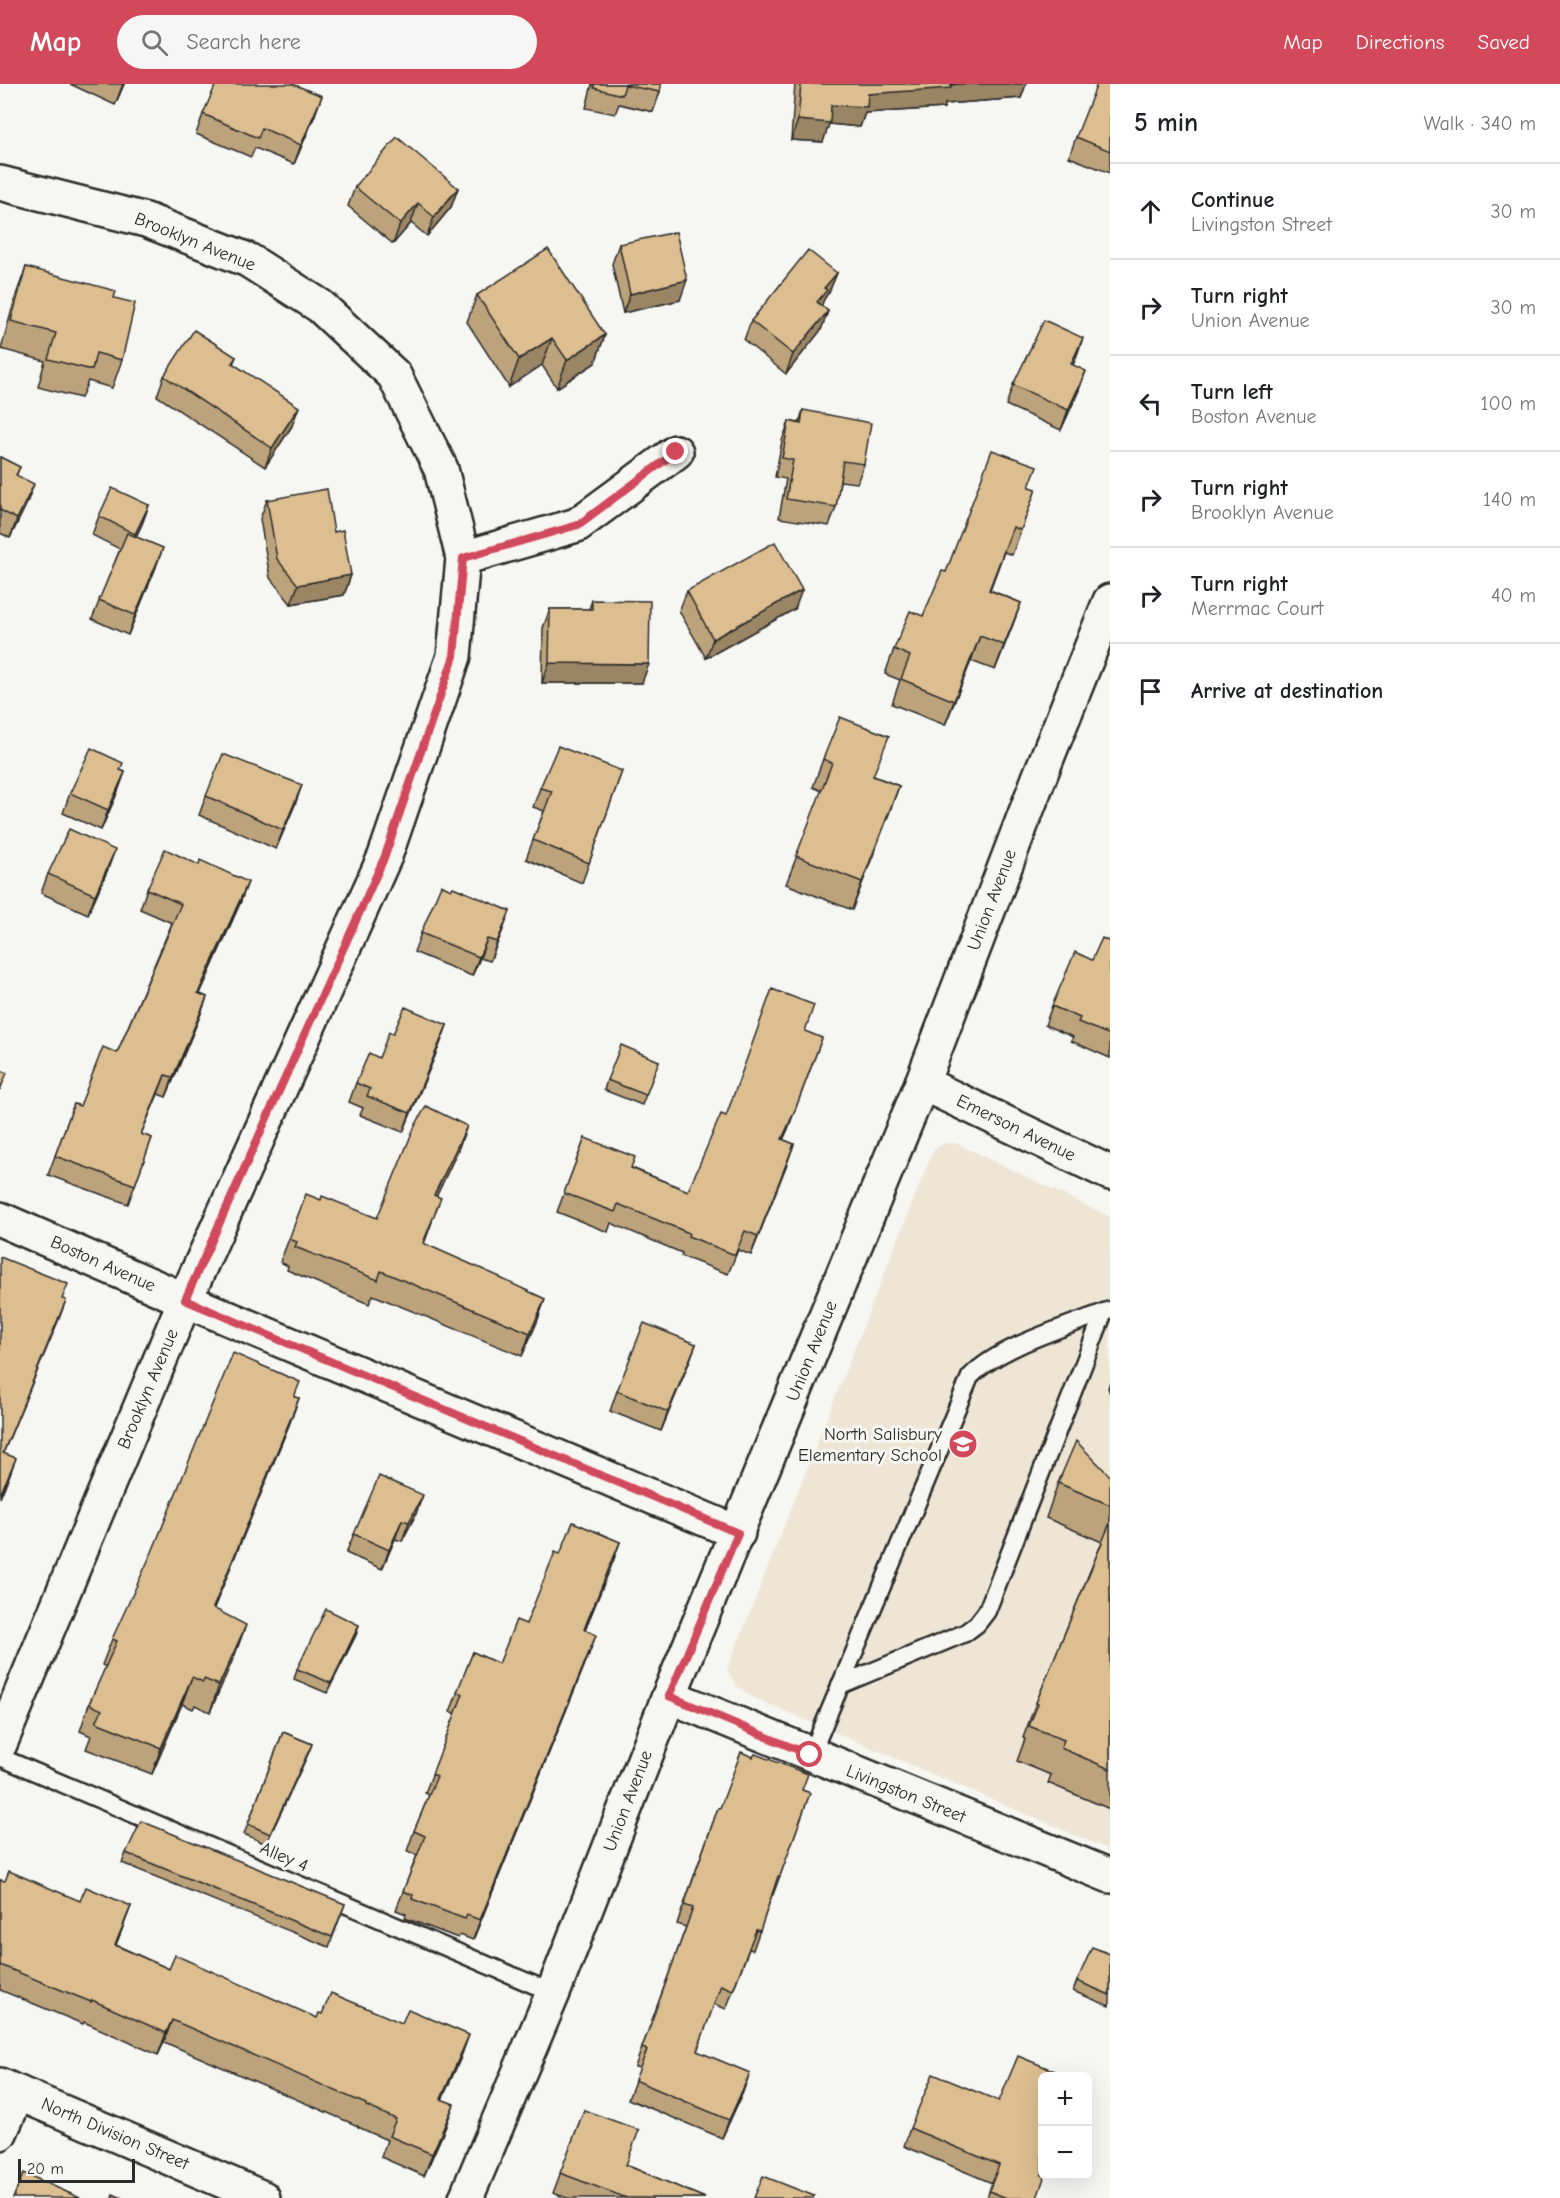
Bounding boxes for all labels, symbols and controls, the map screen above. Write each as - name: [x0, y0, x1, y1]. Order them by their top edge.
- search box: [117, 15, 537, 69]
- text: Map: [30, 26, 81, 58]
- icon: search: [138, 26, 171, 59]
- text: Search here: [186, 29, 301, 55]
- text: Map: [1283, 30, 1323, 54]
- text: Directions: [1356, 30, 1445, 54]
- text: Saved: [1478, 30, 1530, 54]
- text: 5 min: [1134, 108, 1198, 138]
- text: Walk · 340 m: [1424, 112, 1536, 135]
- text: Continue: [1191, 187, 1274, 213]
- icon: ahead: [1134, 195, 1167, 228]
- text: 30 m: [1490, 200, 1536, 223]
- street label: Brooklyn Avenue: [131, 208, 259, 276]
- text: Livingston Street: [1191, 213, 1332, 236]
- text: Turn right: [1191, 283, 1288, 309]
- icon: right: [1134, 291, 1167, 324]
- text: 30 m: [1490, 296, 1536, 319]
- text: Union Avenue: [1191, 309, 1310, 332]
- text: Turn left: [1191, 379, 1273, 405]
- icon: left: [1134, 387, 1167, 420]
- text: 100 m: [1481, 392, 1536, 415]
- text: Boston Avenue: [1191, 405, 1317, 428]
- route end: [662, 438, 688, 464]
- text: Turn right: [1191, 475, 1288, 501]
- icon: right: [1134, 483, 1167, 516]
- text: 140 m: [1483, 488, 1536, 511]
- text: Brooklyn Avenue: [1191, 501, 1334, 524]
- text: Turn right: [1191, 571, 1288, 597]
- icon: right: [1134, 579, 1167, 612]
- text: 40 m: [1491, 584, 1536, 607]
- text: Merrmac Court: [1191, 597, 1324, 620]
- icon: arrive: [1134, 675, 1167, 708]
- text: Arrive at destination: [1191, 678, 1383, 704]
- street label: Union Avenue: [963, 846, 1021, 954]
- street label: Emerson Avenue: [953, 1090, 1079, 1166]
- street label: Boston Avenue: [47, 1231, 159, 1297]
- street label: Union Avenue: [782, 1298, 842, 1404]
- street label: Brooklyn Avenue: [113, 1326, 183, 1452]
- place label: North Salisbury Elementary School: [798, 1424, 943, 1466]
- school or university icon: North Salisbury Elementary School: [947, 1428, 979, 1460]
- route start: [796, 1741, 822, 1767]
- street label: Union Avenue: [599, 1747, 657, 1855]
- street label: Livingston Street: [843, 1761, 970, 1828]
- street label: Alley 4: [257, 1838, 311, 1876]
- map controls: [1038, 2072, 1092, 2180]
- button: +: [1038, 2072, 1092, 2126]
- street label: North Division Street: [38, 2093, 193, 2175]
- button: −: [1038, 2126, 1092, 2180]
- scale bar: [18, 2156, 135, 2184]
- text: 20 m: [27, 2160, 64, 2178]

